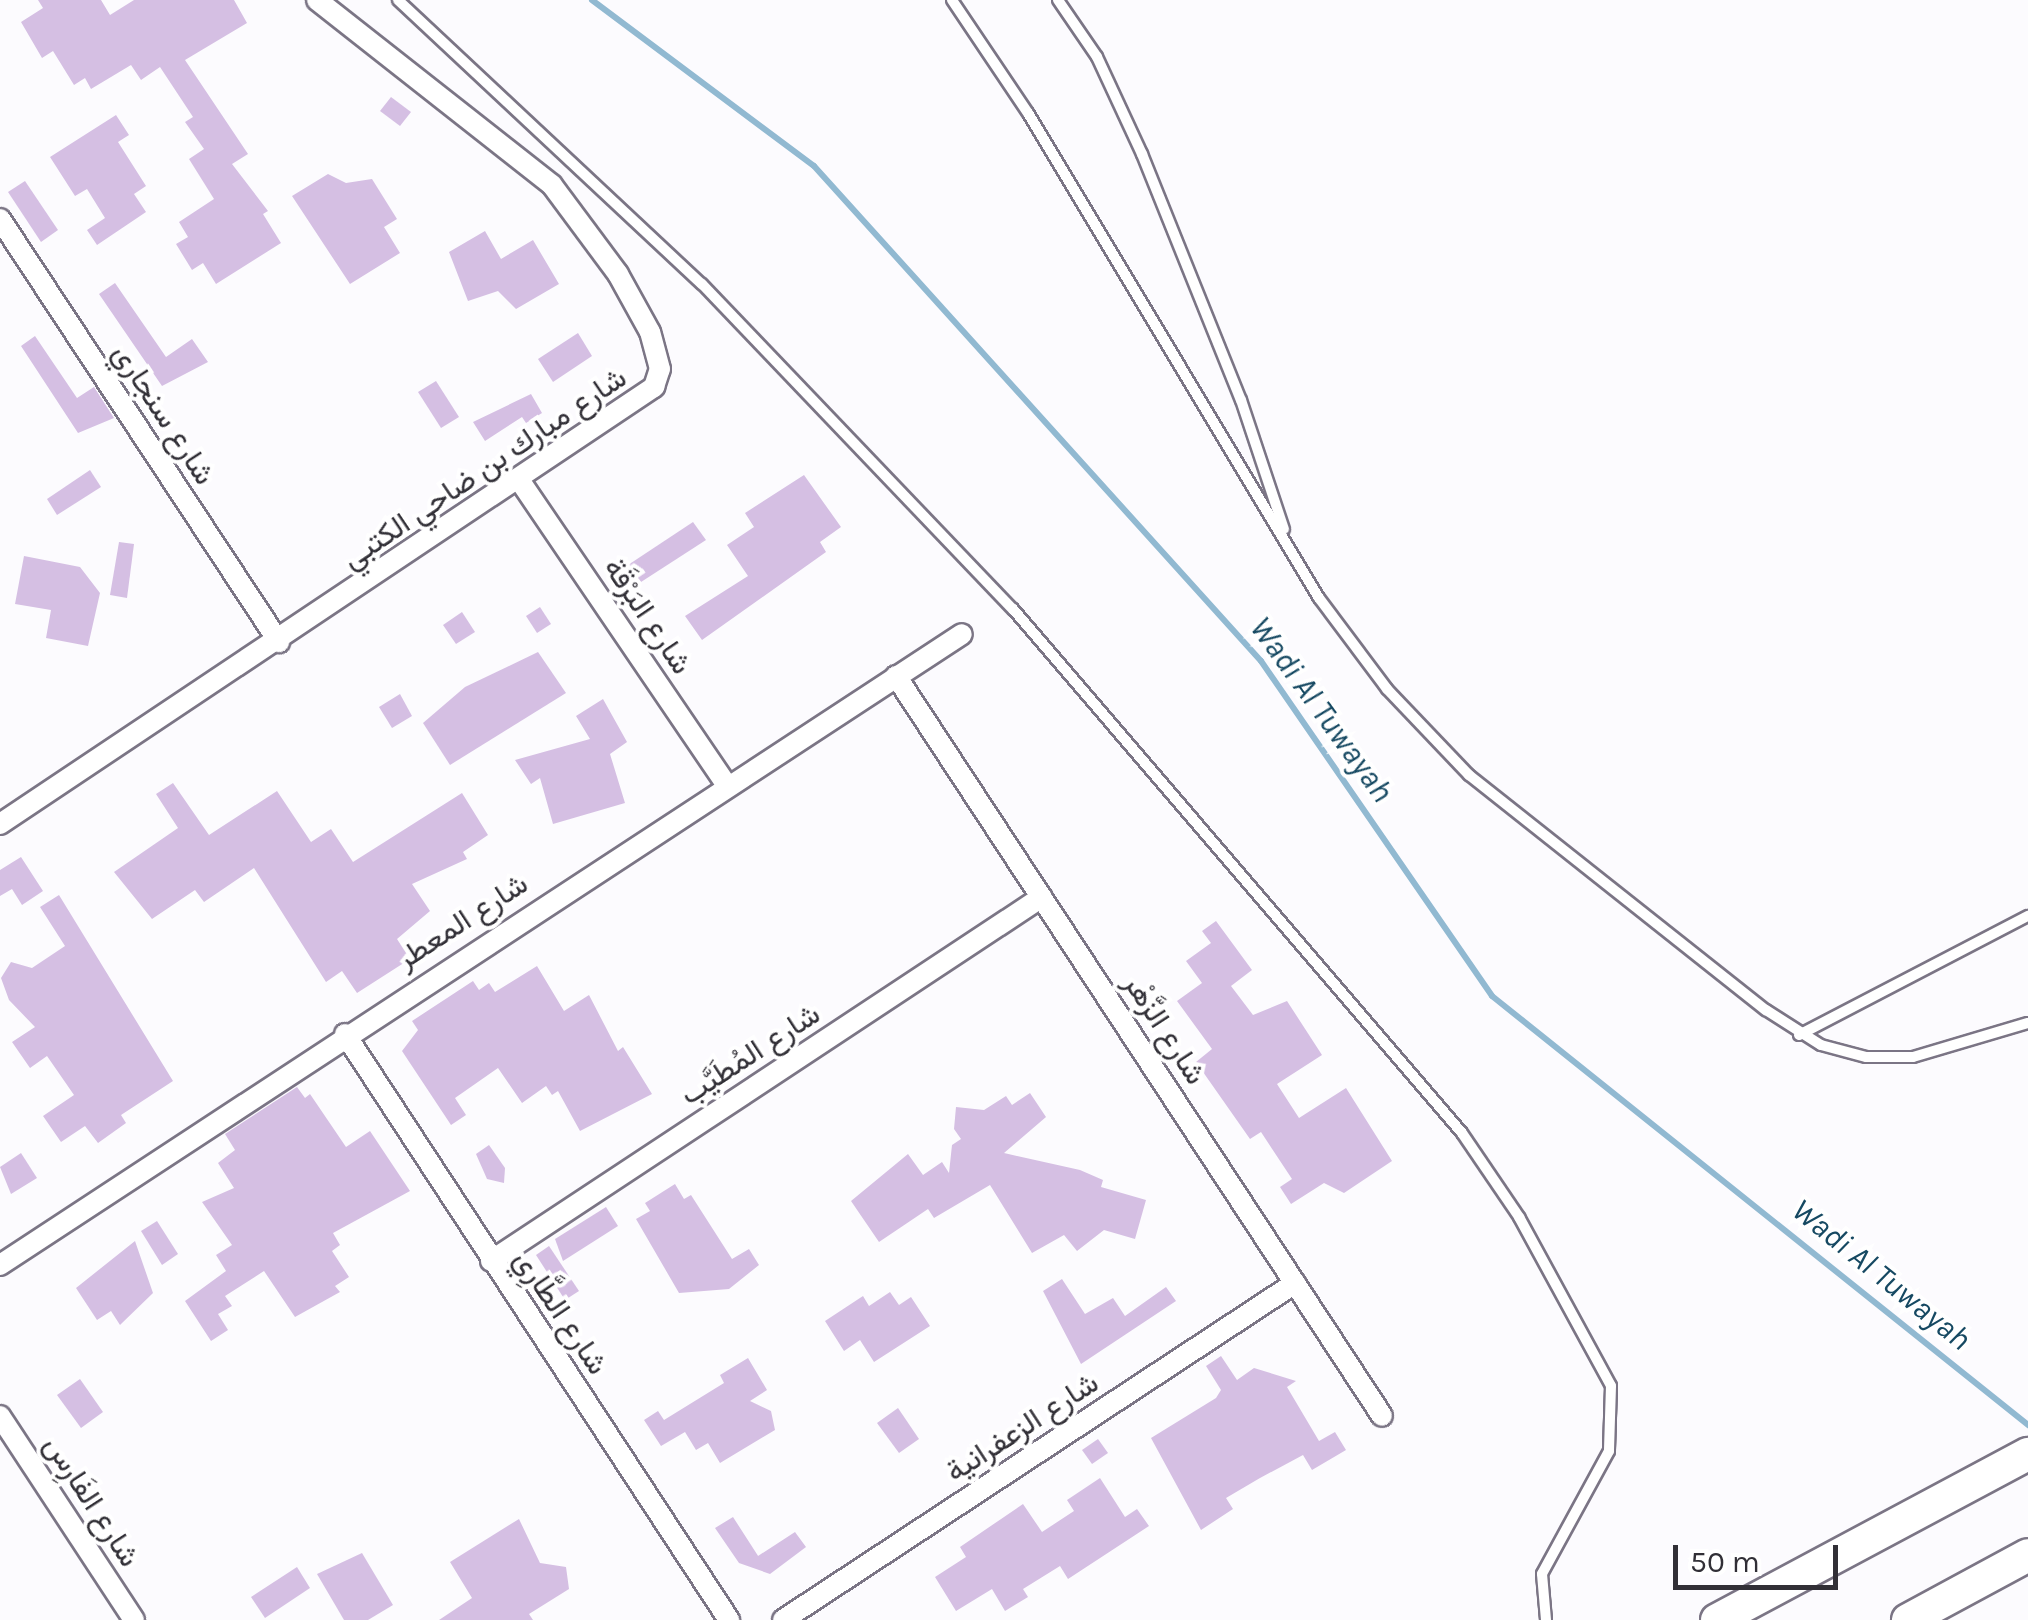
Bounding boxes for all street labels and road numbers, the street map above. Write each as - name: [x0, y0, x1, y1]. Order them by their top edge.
- street label: شارع سنجاري: [105, 337, 223, 491]
- street label: شارع مبارك بن ضاحي الكتبي: [335, 359, 633, 577]
- street label: شارع البَرْقَة: [596, 551, 700, 681]
- street label: شارع المعطر: [390, 865, 534, 977]
- street label: شارع الزَّهْر: [1116, 967, 1214, 1091]
- street label: شارع المُطَيَّب: [673, 996, 827, 1112]
- street label: شارع الطَّارِي: [506, 1243, 616, 1381]
- street label: شارع الزعفرانية: [939, 1364, 1105, 1490]
- street label: شارع الفَارِس: [36, 1429, 148, 1573]

